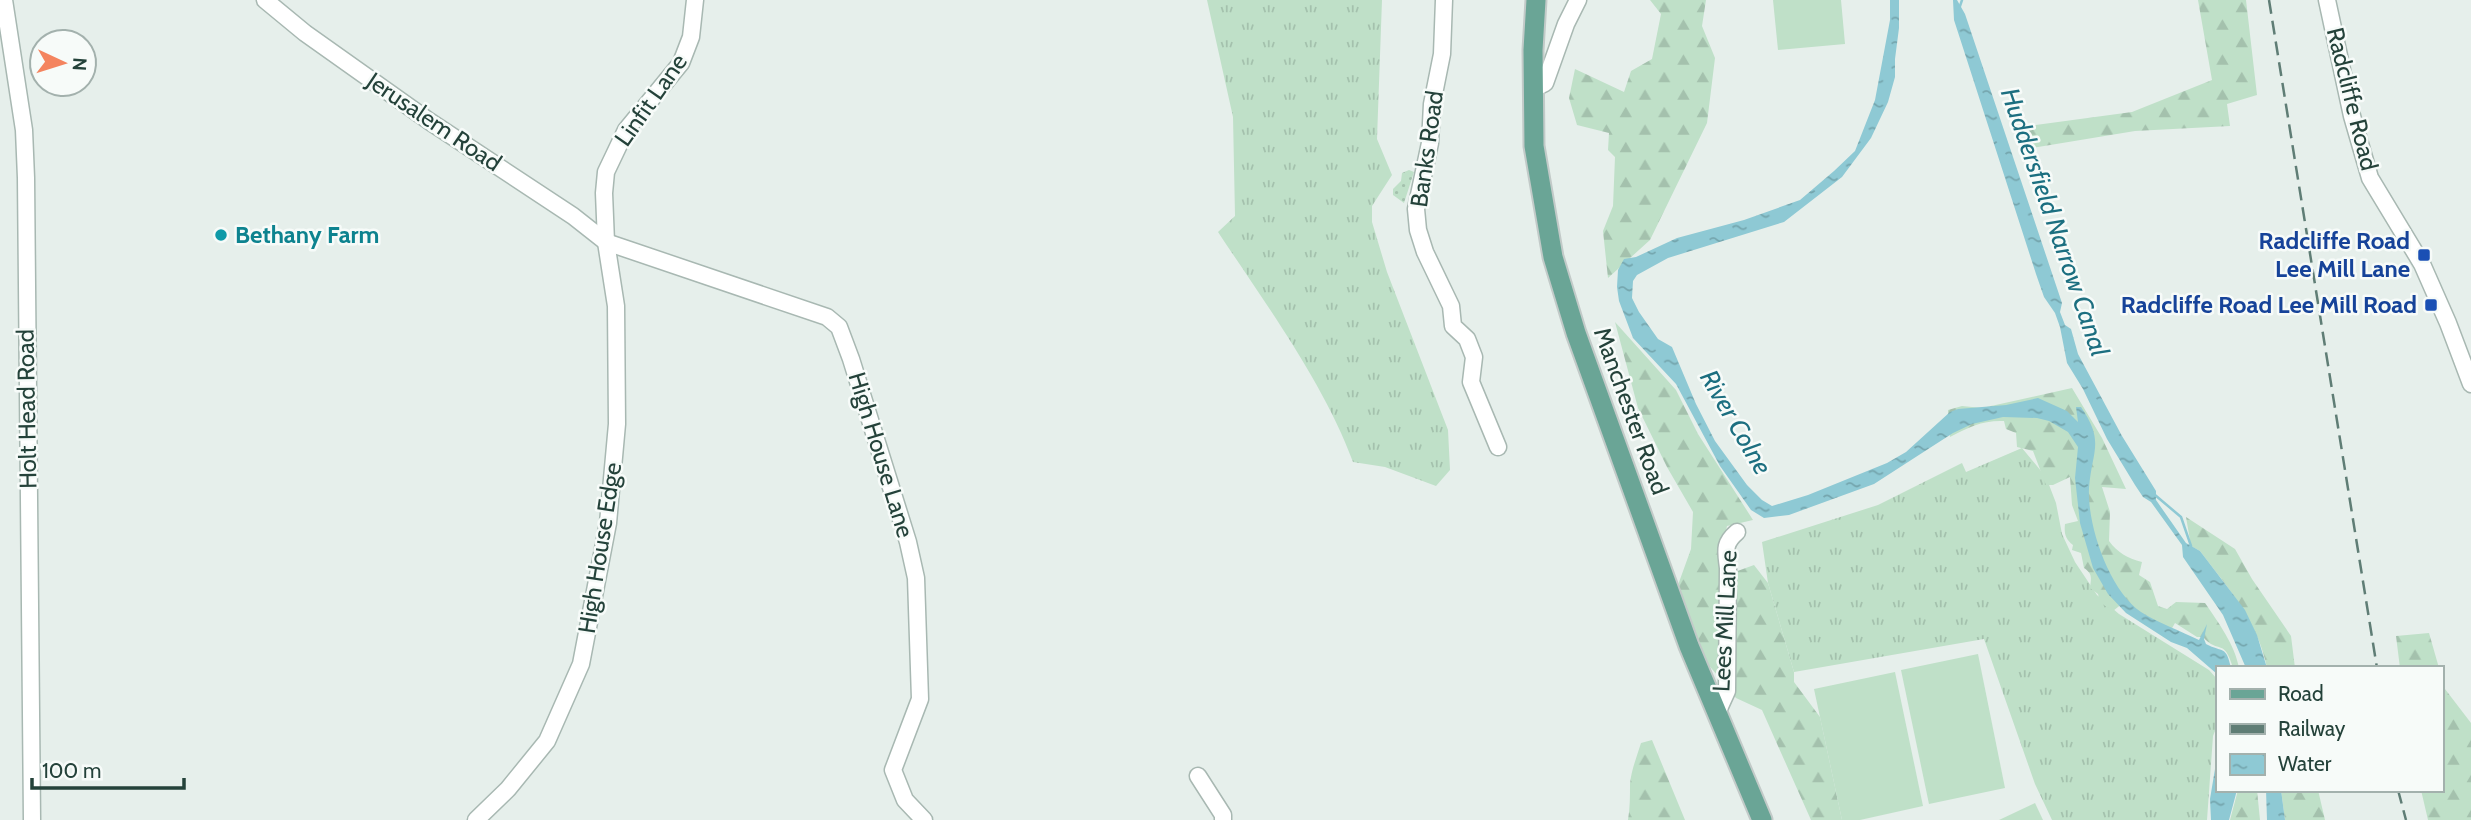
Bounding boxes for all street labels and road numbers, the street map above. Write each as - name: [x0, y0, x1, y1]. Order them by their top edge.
- street label: Radcliffe Road: [2321, 24, 2384, 173]
- street label: Linfit Lane: [608, 48, 693, 152]
- street label: Jerusalem Road: [361, 65, 507, 177]
- street label: Banks Road: [1404, 89, 1449, 209]
- street label: Manchester Road: [1588, 323, 1675, 498]
- street label: Holt Head Road: [11, 329, 42, 489]
- street label: High House Lane: [843, 369, 920, 541]
- street label: High House Edge: [572, 460, 627, 635]
- street label: Lees Mill Lane: [1706, 549, 1743, 693]

